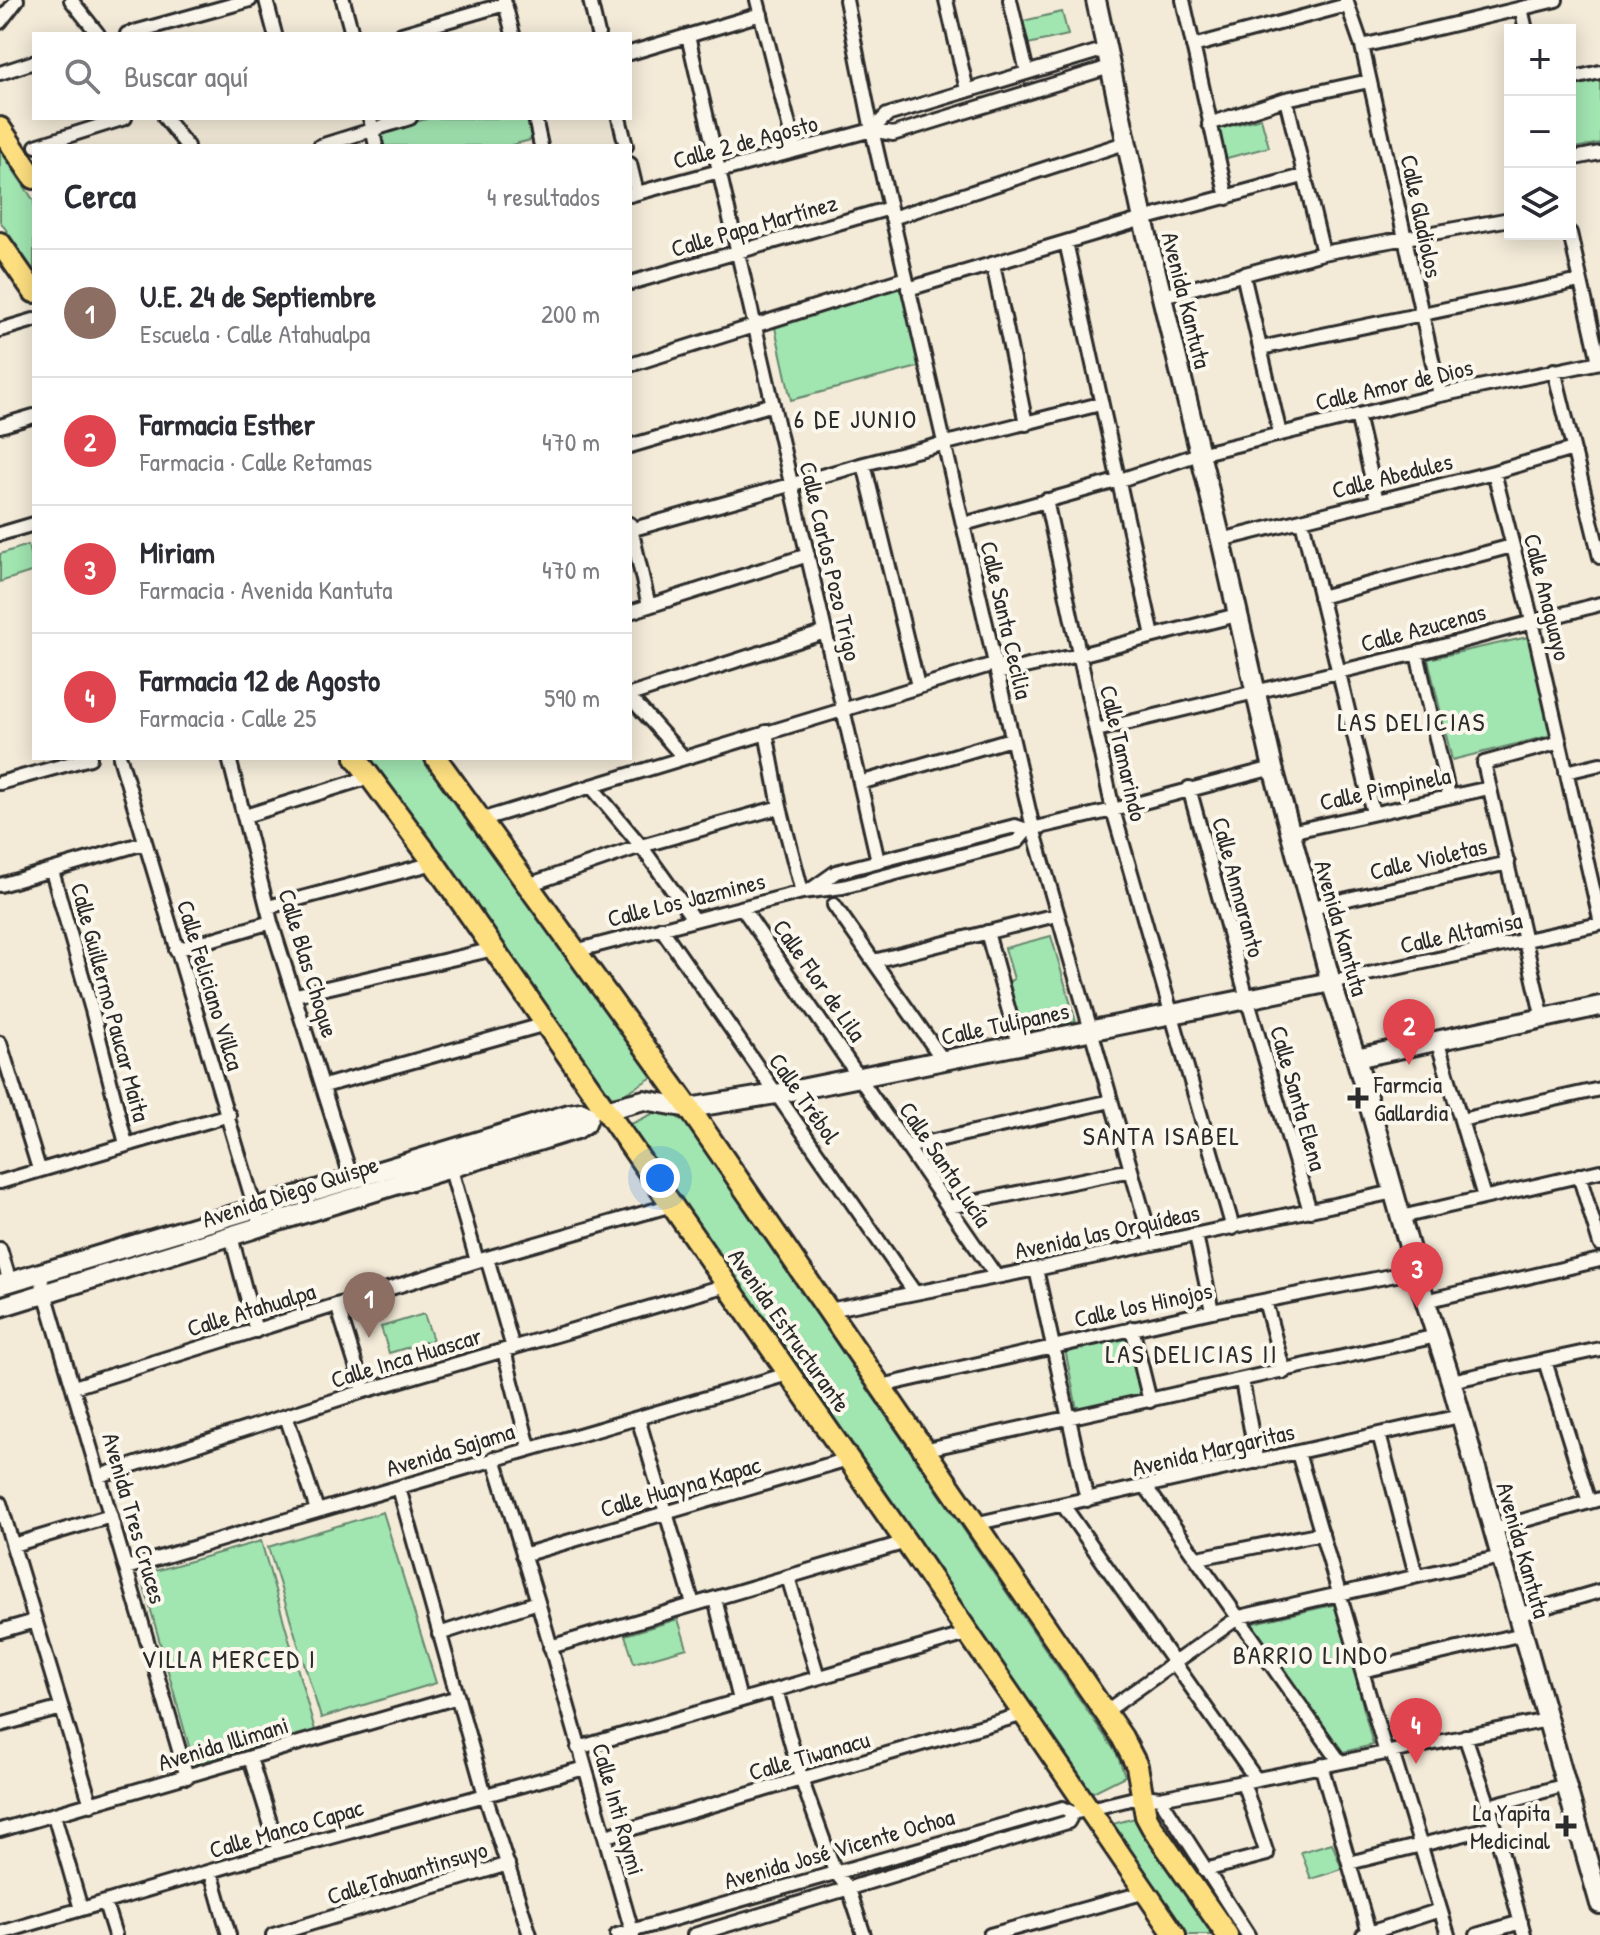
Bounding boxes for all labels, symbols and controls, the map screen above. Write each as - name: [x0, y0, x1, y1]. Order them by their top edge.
- map controls: [1504, 24, 1576, 240]
- button: +: [1504, 24, 1576, 96]
- search box: [32, 32, 632, 120]
- icon: search: [60, 54, 104, 98]
- text: Buscar aquí: [124, 56, 249, 96]
- button: −: [1504, 96, 1576, 168]
- street label: Calle 2 de Agosto: [669, 106, 821, 176]
- street label: Calle Gladiolos: [1393, 152, 1451, 280]
- button: layers: [1504, 168, 1576, 240]
- text: Cerca: [64, 173, 136, 219]
- text: 4 resultados: [487, 179, 600, 214]
- street label: Calle Papa Martínez: [667, 186, 841, 264]
- street label: Avenida Kantuta: [1155, 228, 1219, 372]
- text: U.E. 24 de Septiembre: [140, 276, 376, 316]
- text: 1: [85, 296, 95, 331]
- text: 200 m: [541, 296, 600, 331]
- text: Escuela · Calle Atahualpa: [140, 316, 370, 351]
- street label: Calle Amor de Dios: [1312, 350, 1476, 418]
- district label: 6 DE JUNIO: [794, 401, 918, 436]
- text: Farmacia Esther: [140, 404, 315, 444]
- text: 2: [84, 424, 96, 459]
- text: 470 m: [542, 424, 600, 459]
- text: Farmacia · Calle Retamas: [140, 444, 372, 479]
- street label: Calle Abedules: [1328, 445, 1456, 505]
- street label: Calle Carlos Pozo Trigo: [793, 458, 870, 664]
- street label: Calle Anaguayo: [1517, 530, 1579, 664]
- text: Miriam: [140, 532, 215, 572]
- street label: Calle Santa Cecilia: [973, 538, 1041, 702]
- text: 3: [84, 552, 96, 587]
- text: 470 m: [542, 552, 600, 587]
- text: Farmacia · Avenida Kantuta: [140, 572, 392, 607]
- street label: Calle Azucenas: [1357, 595, 1489, 659]
- text: Farmacia 12 de Agosto: [140, 660, 380, 700]
- text: 4: [85, 680, 95, 715]
- text: 590 m: [544, 680, 600, 715]
- street label: Calle Tamarindo: [1093, 682, 1155, 825]
- text: Farmacia · Calle 25: [140, 700, 316, 735]
- district label: LAS DELICIAS: [1338, 704, 1486, 739]
- street label: Calle Pimpinela: [1317, 759, 1453, 817]
- street label: Calle Anmaranto: [1205, 813, 1273, 961]
- street label: Calle Violetas: [1366, 829, 1490, 887]
- street label: Avenida Kantuta: [1307, 856, 1377, 1000]
- street label: Calle Los Jazmines: [604, 864, 768, 934]
- street label: Calle Guillermo Paucar Maita: [64, 879, 158, 1125]
- street label: Calle Blas Choque: [271, 885, 347, 1042]
- street label: Calle Feliciano Villca: [170, 896, 252, 1074]
- street label: Calle Altamisa: [1397, 903, 1525, 961]
- street label: Calle Flor de Lila: [766, 913, 874, 1047]
- street label: Calle Tulipanes: [938, 994, 1072, 1052]
- pin: 2: [1383, 999, 1435, 1065]
- street label: Calle Santa Elena: [1263, 1022, 1335, 1174]
- street label: Calle Trébol: [762, 1046, 848, 1150]
- place label: Farmcia Gallardia: [1373, 1068, 1448, 1128]
- marker: Farmcia Gallardia: [1349, 1089, 1367, 1107]
- street label: Calle Santa Lucía: [892, 1095, 1000, 1233]
- district label: SANTA ISABEL: [1083, 1118, 1241, 1153]
- street label: Avenida Diego Quispe: [198, 1147, 383, 1235]
- your location: [640, 1158, 680, 1198]
- street label: Avenida las Orquídeas: [1012, 1196, 1202, 1266]
- street label: Avenida Estructurante: [722, 1242, 859, 1419]
- pin: 3: [1391, 1242, 1443, 1308]
- pin: 1: [343, 1272, 395, 1338]
- street label: Calle Atahualpa: [183, 1274, 319, 1344]
- street label: Calle los Hinojos: [1071, 1274, 1215, 1334]
- street label: Calle Inca Huascar: [327, 1319, 485, 1395]
- district label: LAS DELICIAS II: [1105, 1336, 1279, 1371]
- street label: Avenida Sajama: [382, 1414, 518, 1484]
- street label: Avenida Margaritas: [1129, 1415, 1297, 1483]
- street label: Avenida Tres Cruces: [95, 1429, 175, 1607]
- street label: Calle Huayna Kapac: [596, 1448, 764, 1524]
- street label: Avenida Kantuta: [1489, 1478, 1559, 1622]
- district label: BARRIO LINDO: [1233, 1637, 1389, 1672]
- district label: VILLA MERCED I: [141, 1641, 317, 1676]
- pin: 4: [1390, 1698, 1442, 1764]
- street label: Avenida Illimani: [154, 1708, 292, 1778]
- street label: Calle Tiwanacu: [745, 1722, 874, 1788]
- street label: Calle Inti Raymi: [585, 1739, 653, 1879]
- street label: Calle Manco Capac: [205, 1791, 367, 1865]
- place label: La Yapita Medicinal: [1470, 1796, 1551, 1856]
- street label: Avenida José Vicente Ochoa: [720, 1800, 958, 1896]
- marker: La Yapita Medicinal: [1557, 1817, 1575, 1835]
- street label: CalleTahuantinsuyo: [323, 1832, 491, 1912]

